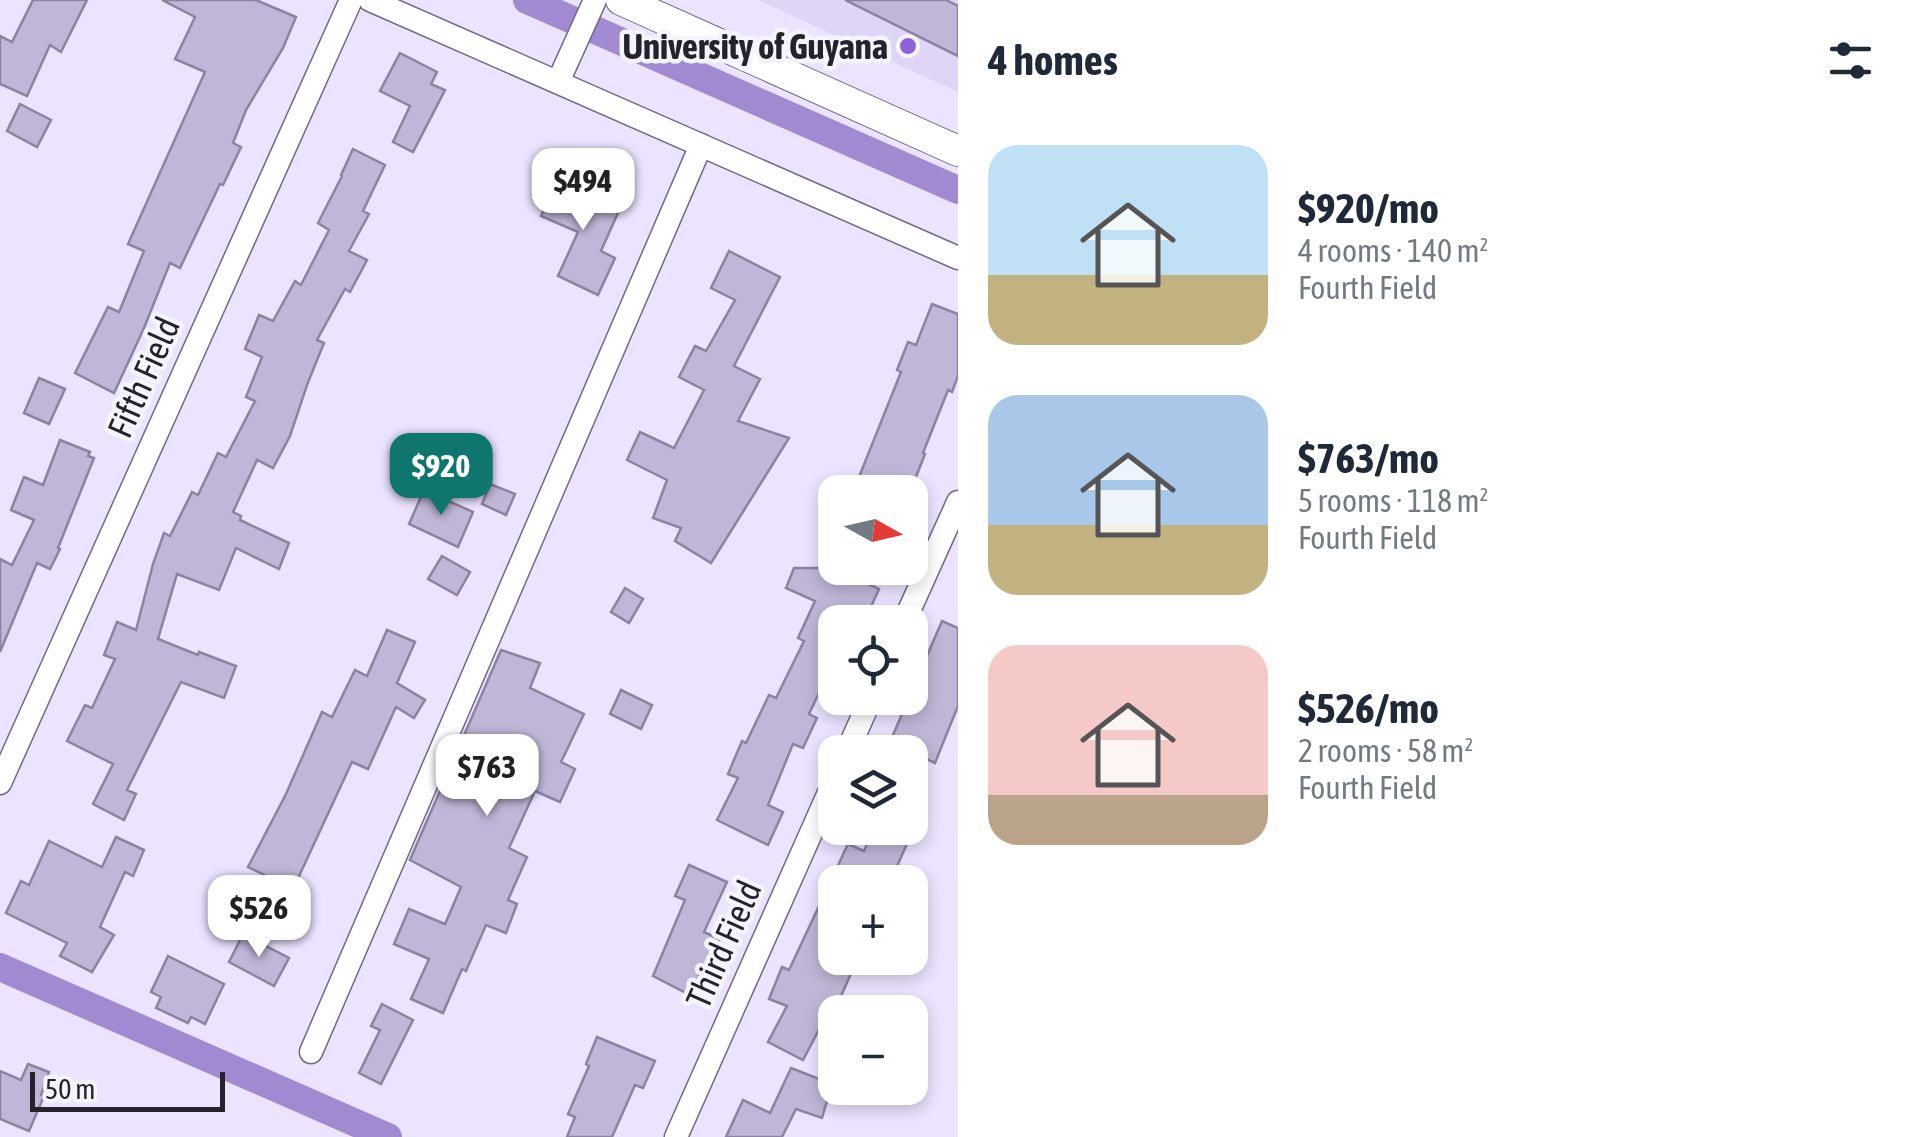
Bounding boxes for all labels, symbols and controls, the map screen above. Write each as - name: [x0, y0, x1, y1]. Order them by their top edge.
- place label: University of Guyana: [622, 26, 888, 66]
- icon: filters: [1823, 33, 1878, 88]
- marker: University of Guyana: [897, 35, 919, 57]
- text: 4 homes: [988, 36, 1118, 84]
- pin: $494: [524, 148, 642, 233]
- text: $494: [554, 162, 612, 199]
- text: $920/mo: [1298, 184, 1439, 232]
- icon: home: [1068, 185, 1188, 305]
- text: 4 rooms · 140 m²: [1298, 232, 1488, 269]
- text: Fourth Field: [1298, 269, 1437, 306]
- street label: Fifth Field: [99, 311, 187, 443]
- pin: $920: [382, 433, 500, 518]
- text: $763/mo: [1298, 434, 1439, 482]
- icon: home: [1068, 435, 1188, 555]
- text: $920: [412, 447, 470, 484]
- north arrow: [818, 475, 928, 585]
- map controls: [818, 475, 928, 1105]
- text: 5 rooms · 118 m²: [1298, 482, 1488, 519]
- text: Fourth Field: [1298, 519, 1437, 556]
- button: locate: [818, 605, 928, 715]
- text: $526/mo: [1298, 684, 1439, 732]
- icon: home: [1068, 685, 1188, 805]
- text: 2 rooms · 58 m²: [1298, 732, 1473, 769]
- pin: $763: [428, 734, 546, 819]
- button: layers: [818, 735, 928, 845]
- text: $763: [458, 748, 516, 785]
- text: Fourth Field: [1298, 769, 1437, 806]
- button: +: [818, 865, 928, 975]
- street label: Third Field: [677, 874, 769, 1014]
- pin: $526: [200, 875, 318, 960]
- text: $526: [230, 889, 288, 926]
- button: −: [818, 995, 928, 1105]
- scale bar: [30, 1067, 225, 1112]
- text: 50 m: [45, 1073, 95, 1105]

